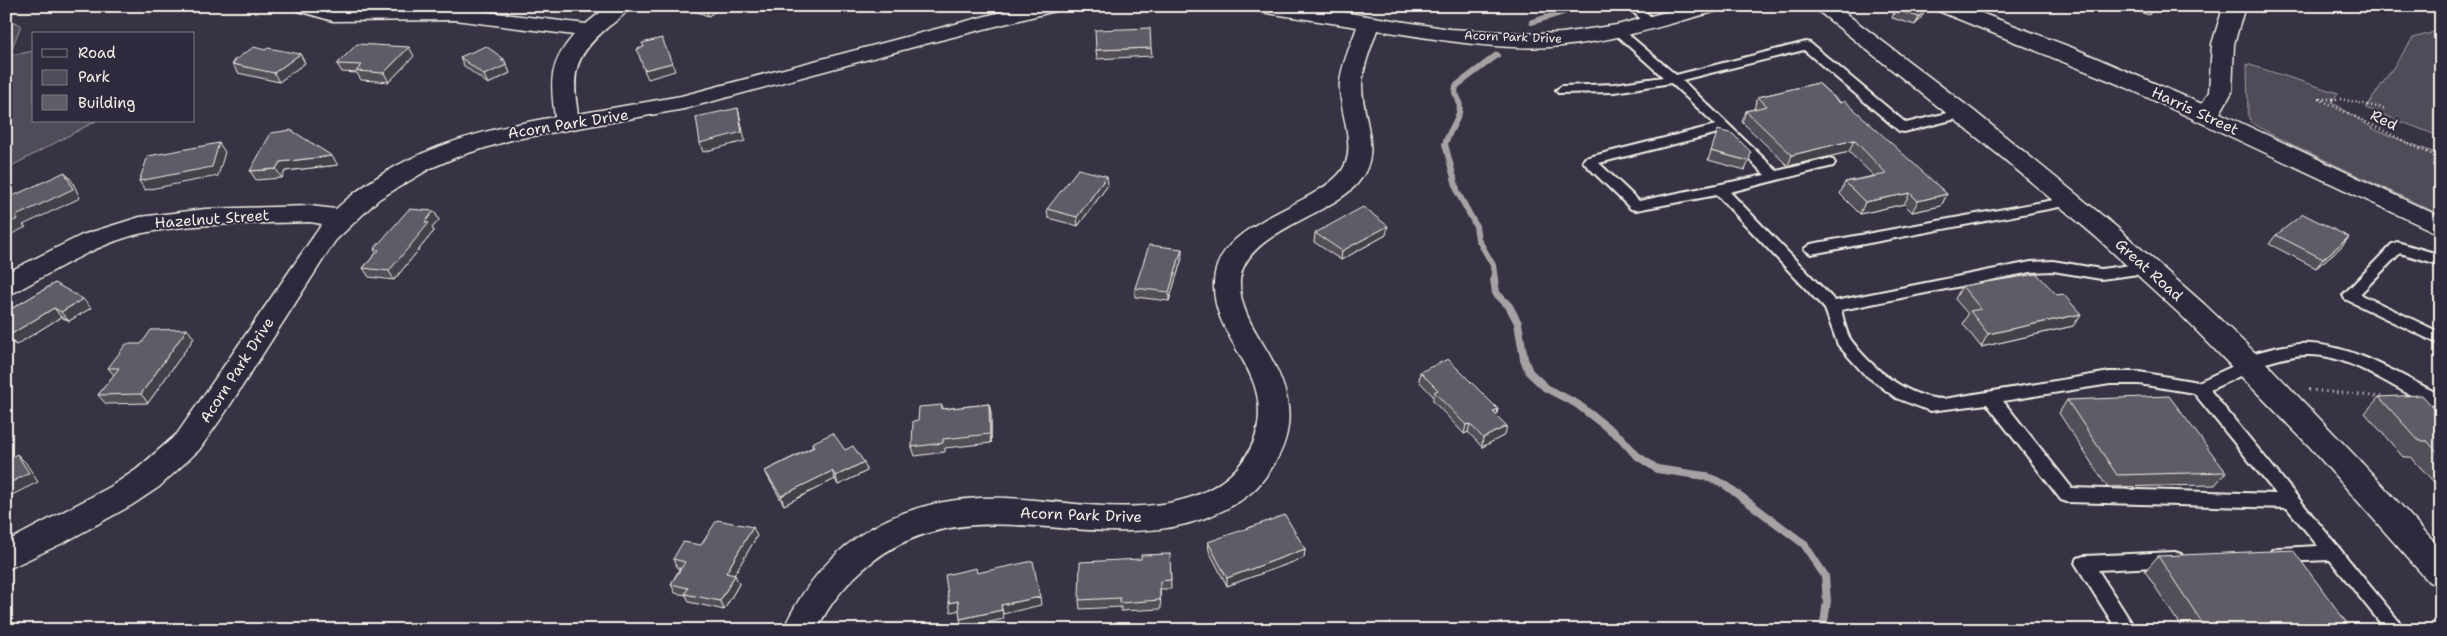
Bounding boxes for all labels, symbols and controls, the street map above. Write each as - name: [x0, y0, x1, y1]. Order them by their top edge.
- street label: Acorn Park Drive: [1464, 27, 1562, 47]
- legend: [32, 32, 195, 122]
- text: Road: [78, 43, 116, 63]
- text: Park: [78, 67, 110, 87]
- street label: Harris Street: [2148, 82, 2242, 140]
- text: Building: [78, 93, 135, 113]
- street label: Acorn Park Drive: [506, 105, 630, 143]
- street label: Red: [2367, 105, 2401, 135]
- street label: Hazelnut Street: [154, 205, 270, 233]
- street label: Great Road: [2111, 234, 2187, 306]
- street label: Acorn Park Drive: [195, 313, 279, 427]
- street label: Acorn Park Drive: [1020, 503, 1142, 527]

